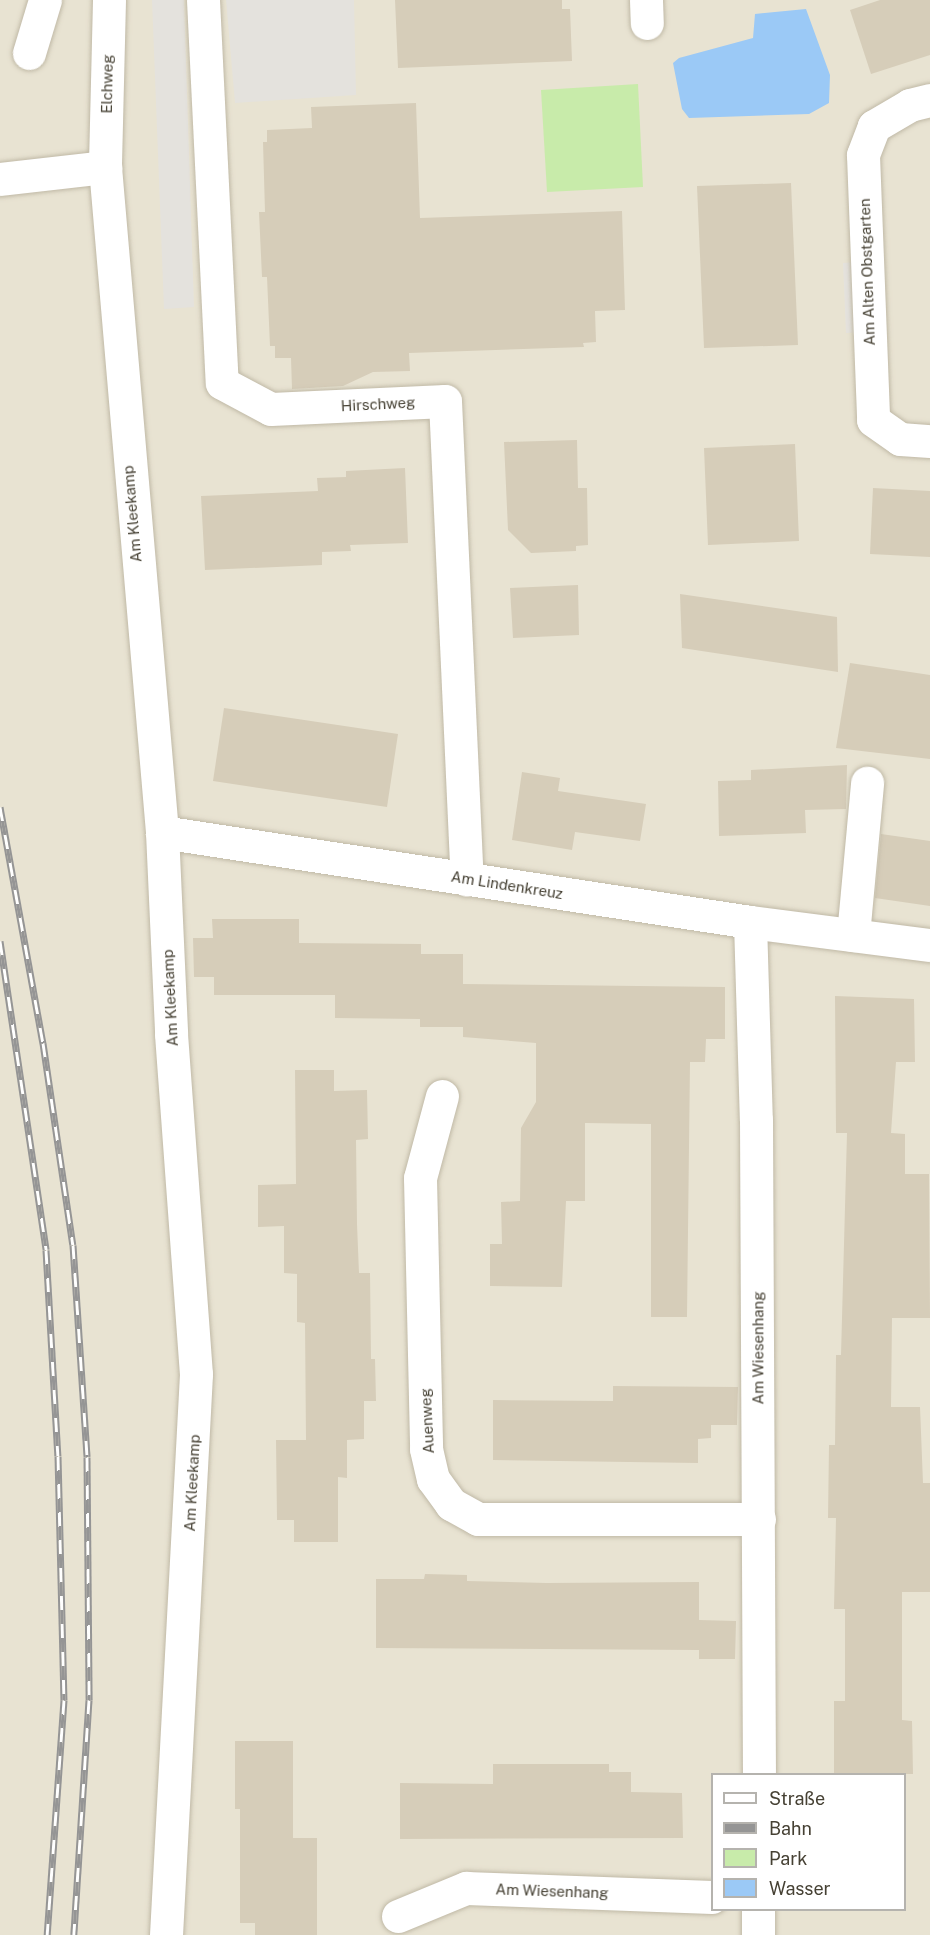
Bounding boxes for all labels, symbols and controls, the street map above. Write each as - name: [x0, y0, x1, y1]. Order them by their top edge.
- street label: Elchweg: [97, 54, 117, 114]
- street label: Am Alten Obstgarten: [855, 198, 879, 346]
- street label: Hirschweg: [340, 393, 416, 415]
- street label: Am Kleekamp: [119, 465, 145, 563]
- street label: Am Lindenkreuz: [450, 867, 564, 903]
- street label: Am Kleekamp: [158, 949, 182, 1047]
- street label: Am Wiesenhang: [749, 1291, 767, 1405]
- street label: Auenweg: [416, 1388, 438, 1454]
- street label: Am Kleekamp: [180, 1434, 204, 1532]
- legend: [711, 1773, 906, 1911]
- text: Straße: [769, 1788, 825, 1809]
- text: Bahn: [769, 1818, 812, 1839]
- text: Park: [769, 1848, 807, 1869]
- text: Wasser: [769, 1878, 831, 1899]
- street label: Am Wiesenhang: [495, 1880, 609, 1902]

